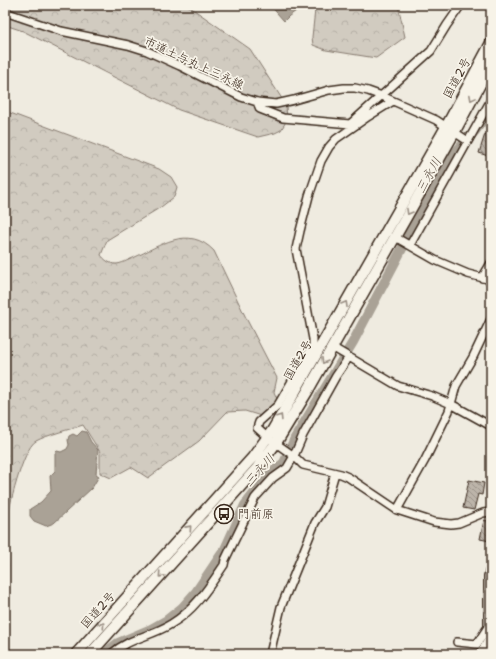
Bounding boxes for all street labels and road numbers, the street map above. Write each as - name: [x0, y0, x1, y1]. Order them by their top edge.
- street label: 市道土与丸上三永線: [142, 33, 246, 93]
- street label: 国道2号: [440, 55, 474, 101]
- street label: 国道2号: [280, 337, 316, 383]
- street label: 国道2号: [77, 588, 119, 632]

